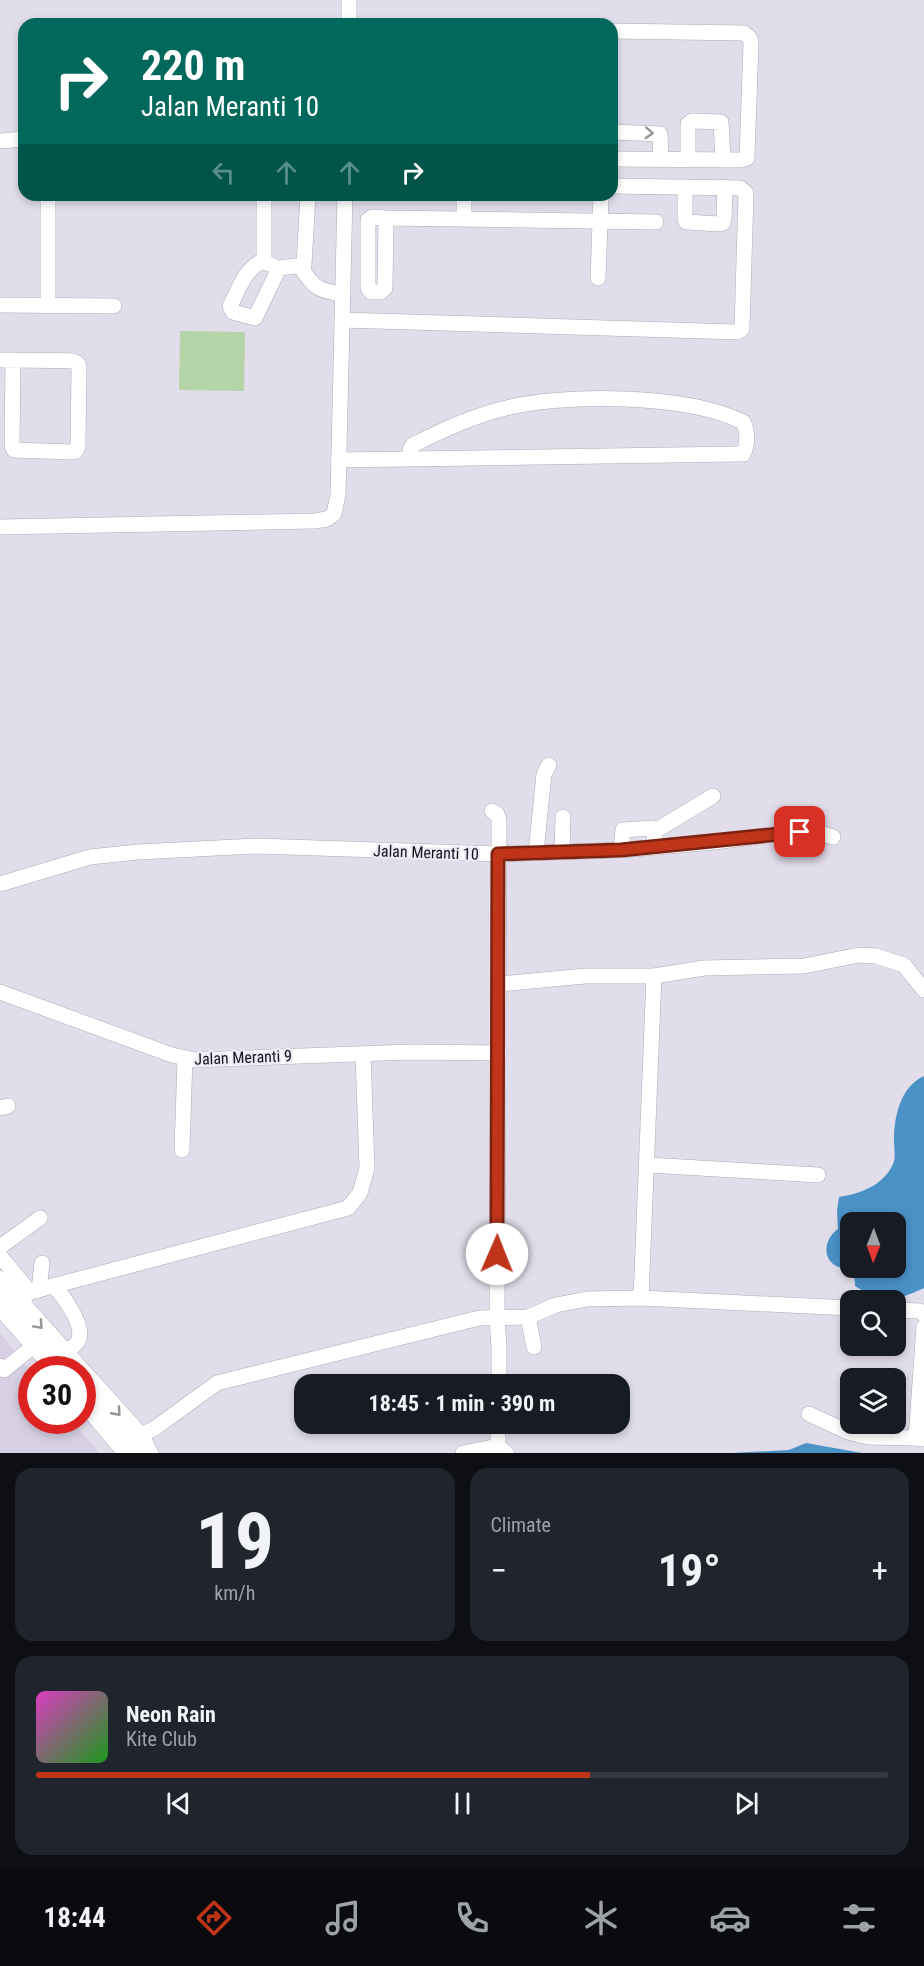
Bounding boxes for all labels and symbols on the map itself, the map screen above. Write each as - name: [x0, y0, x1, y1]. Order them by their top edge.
- one-way arrow: [645, 127, 654, 140]
- pin: [774, 806, 825, 857]
- street label: Jalan Meranti 10: [373, 841, 479, 864]
- street label: Jalan Meranti 9: [194, 1046, 292, 1069]
- north arrow: [840, 1212, 906, 1278]
- position arrow: [465, 1222, 529, 1286]
- one-way arrow: [32, 1318, 43, 1329]
- speed limit sign: 30: [18, 1356, 96, 1434]
- one-way arrow: [110, 1405, 121, 1416]

